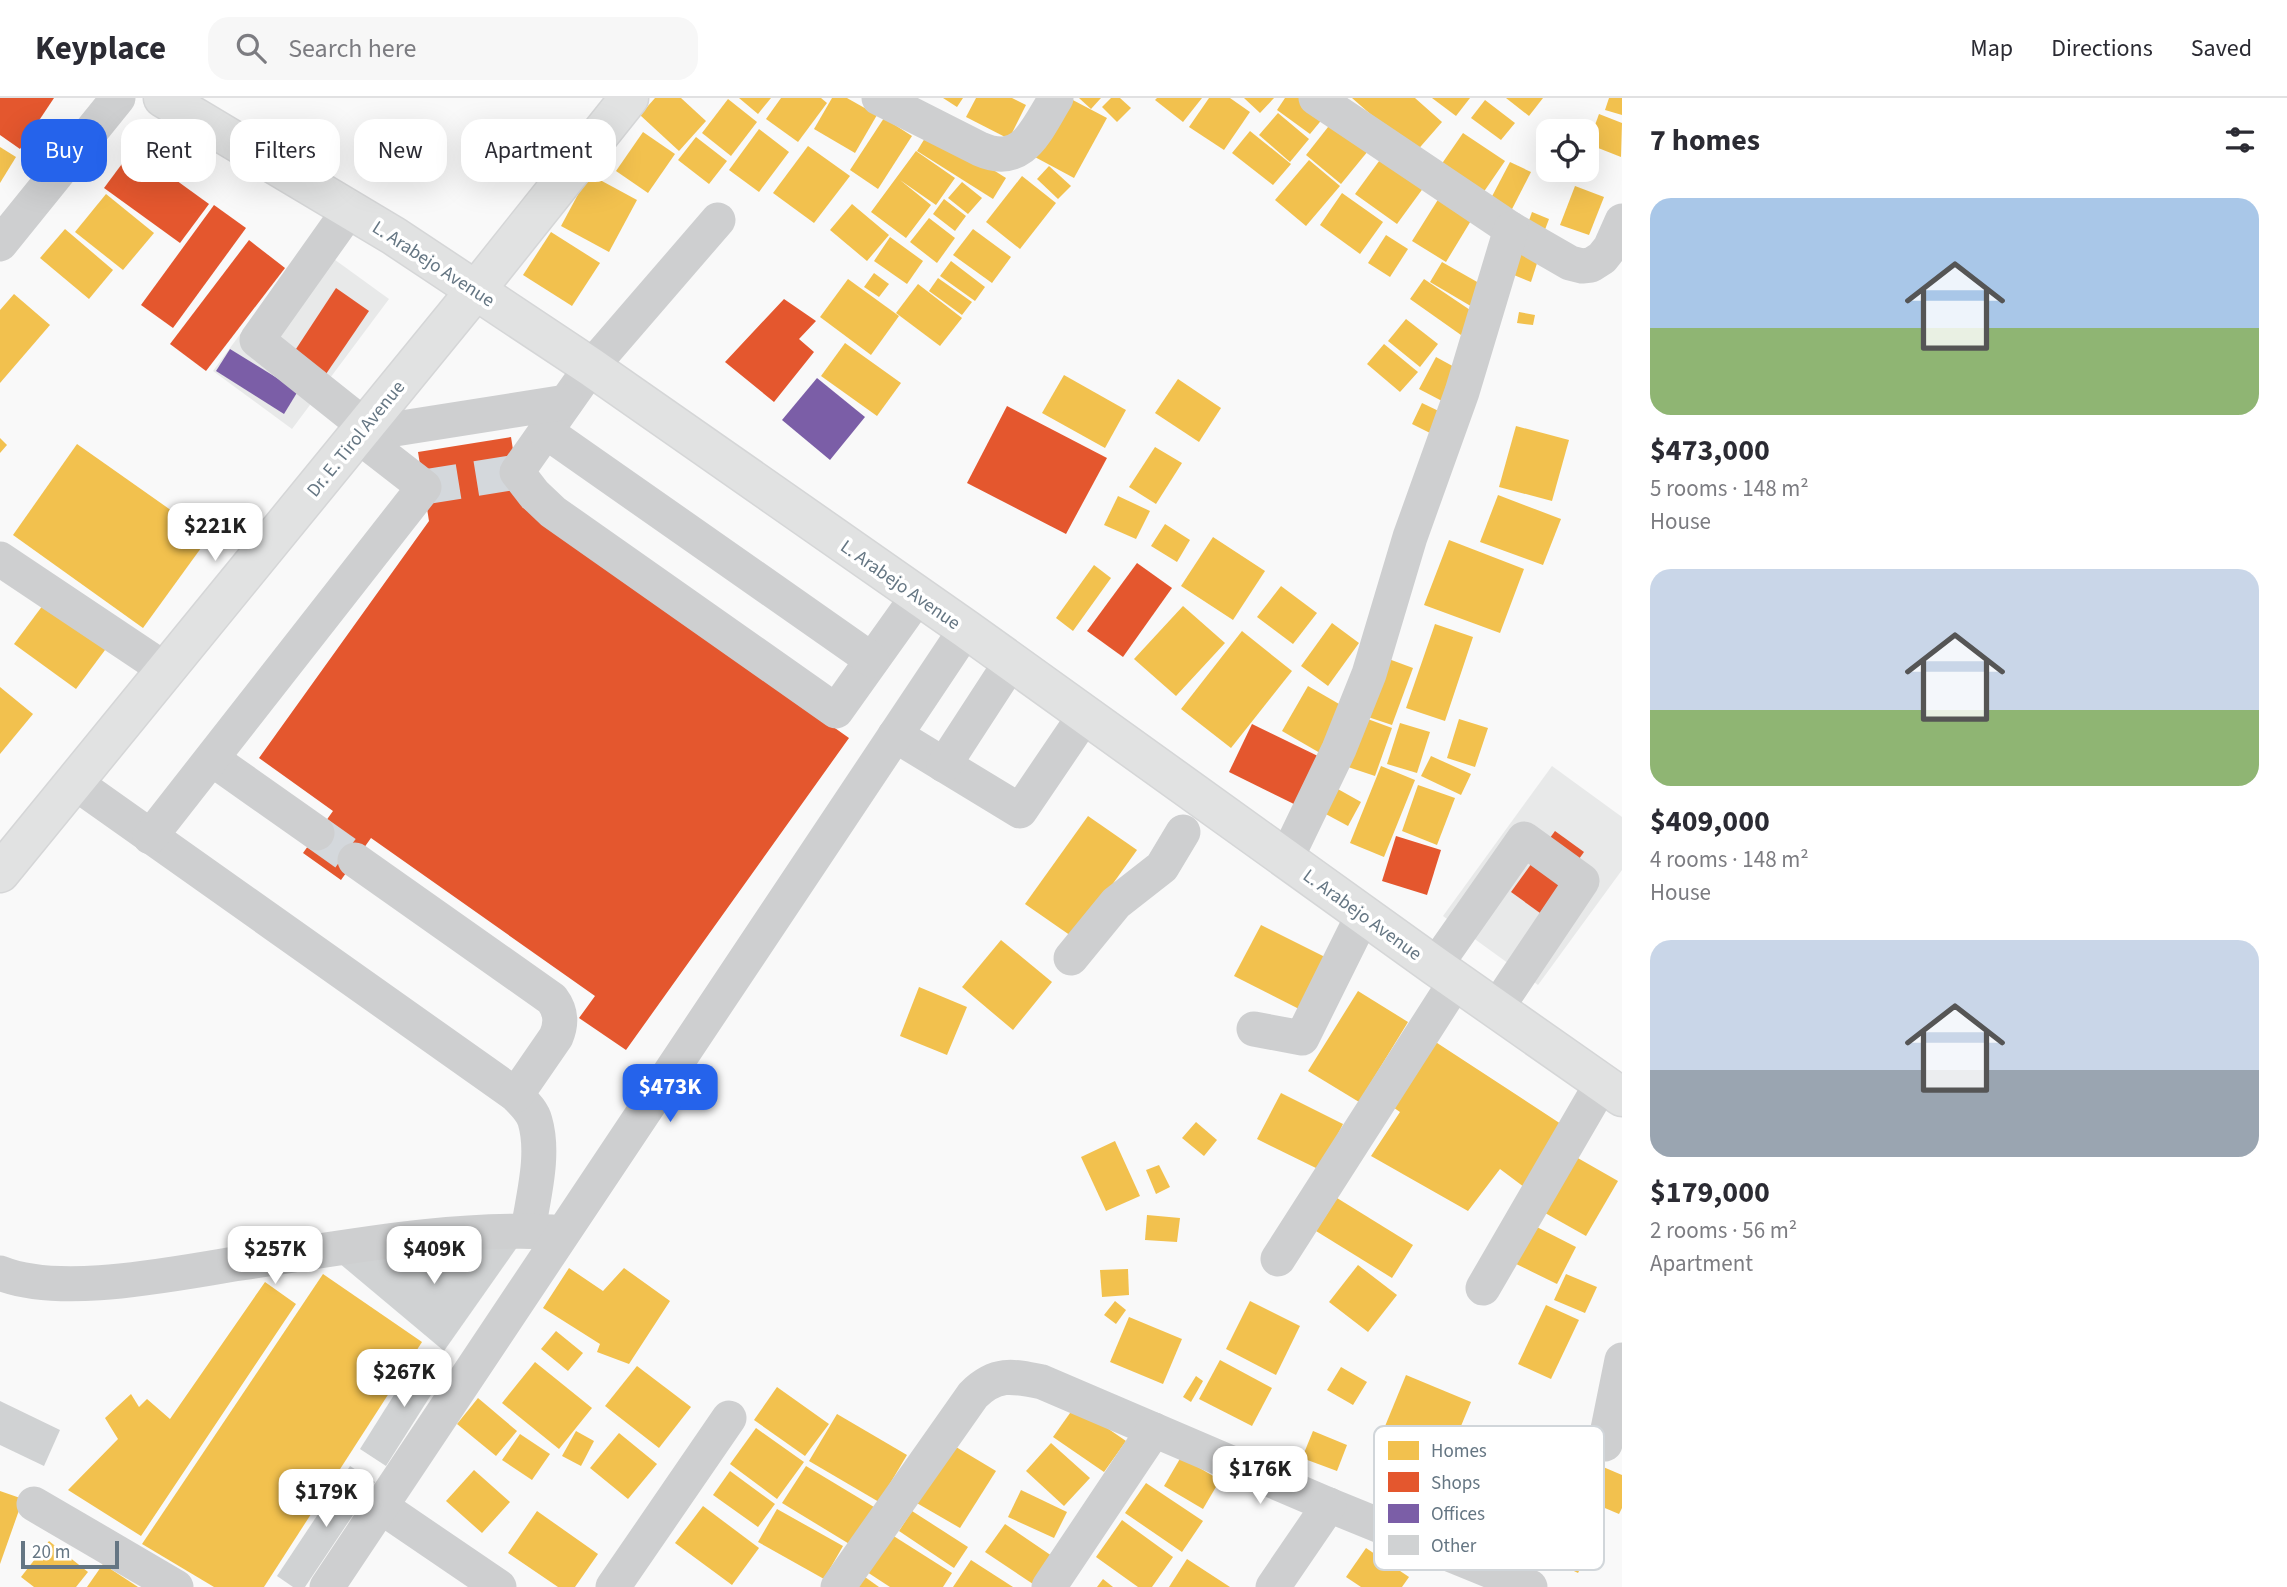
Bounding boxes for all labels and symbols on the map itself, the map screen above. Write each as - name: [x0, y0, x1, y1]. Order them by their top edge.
- street label: L. Arabejo Avenue: [367, 215, 500, 314]
- street label: Dr. E. Tirol Avenue: [301, 375, 412, 503]
- pin: $221K: [166, 504, 264, 563]
- street label: L. Arabejo Avenue: [835, 534, 966, 637]
- street label: L. Arabejo Avenue: [1297, 863, 1427, 968]
- pin: $473K: [621, 1065, 719, 1124]
- pin: $257K: [226, 1226, 324, 1286]
- pin: $409K: [385, 1226, 483, 1286]
- pin: $267K: [355, 1350, 453, 1409]
- legend: [1374, 1426, 1604, 1570]
- text: Homes: [1431, 1438, 1487, 1465]
- pin: $176K: [1211, 1446, 1309, 1506]
- pin: $179K: [277, 1470, 375, 1529]
- text: Shops: [1431, 1470, 1480, 1497]
- text: Offices: [1431, 1501, 1485, 1528]
- text: Other: [1431, 1533, 1477, 1560]
- scale bar: [21, 1538, 119, 1570]

